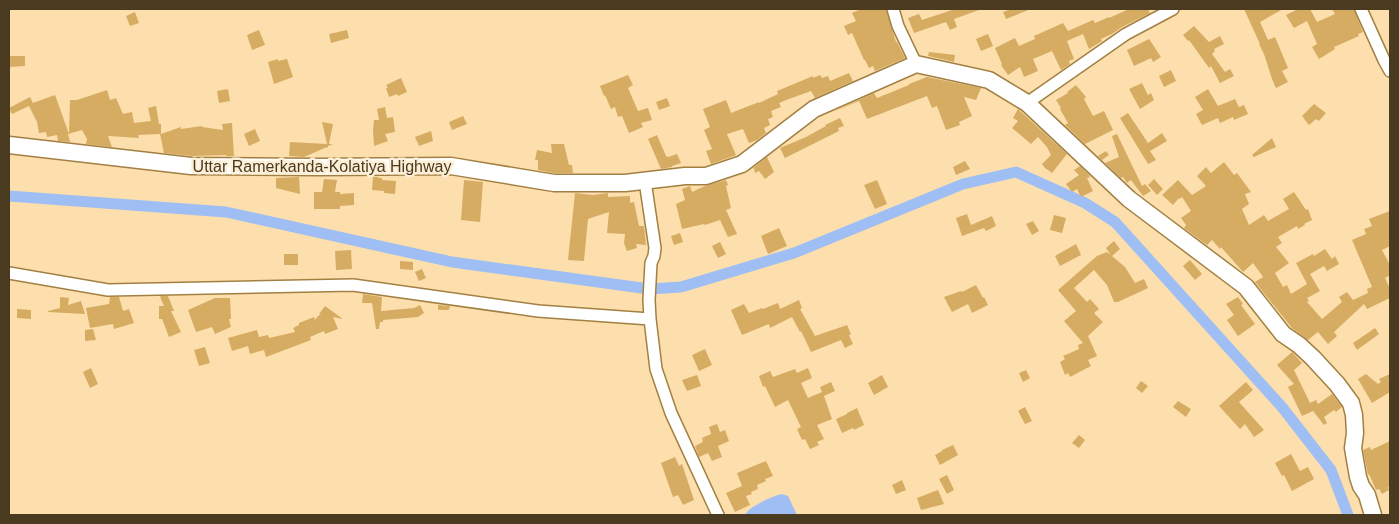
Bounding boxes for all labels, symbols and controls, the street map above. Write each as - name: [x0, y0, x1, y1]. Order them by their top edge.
- street label: Uttar Ramerkanda-Kolatiya Highway: [193, 158, 451, 175]

